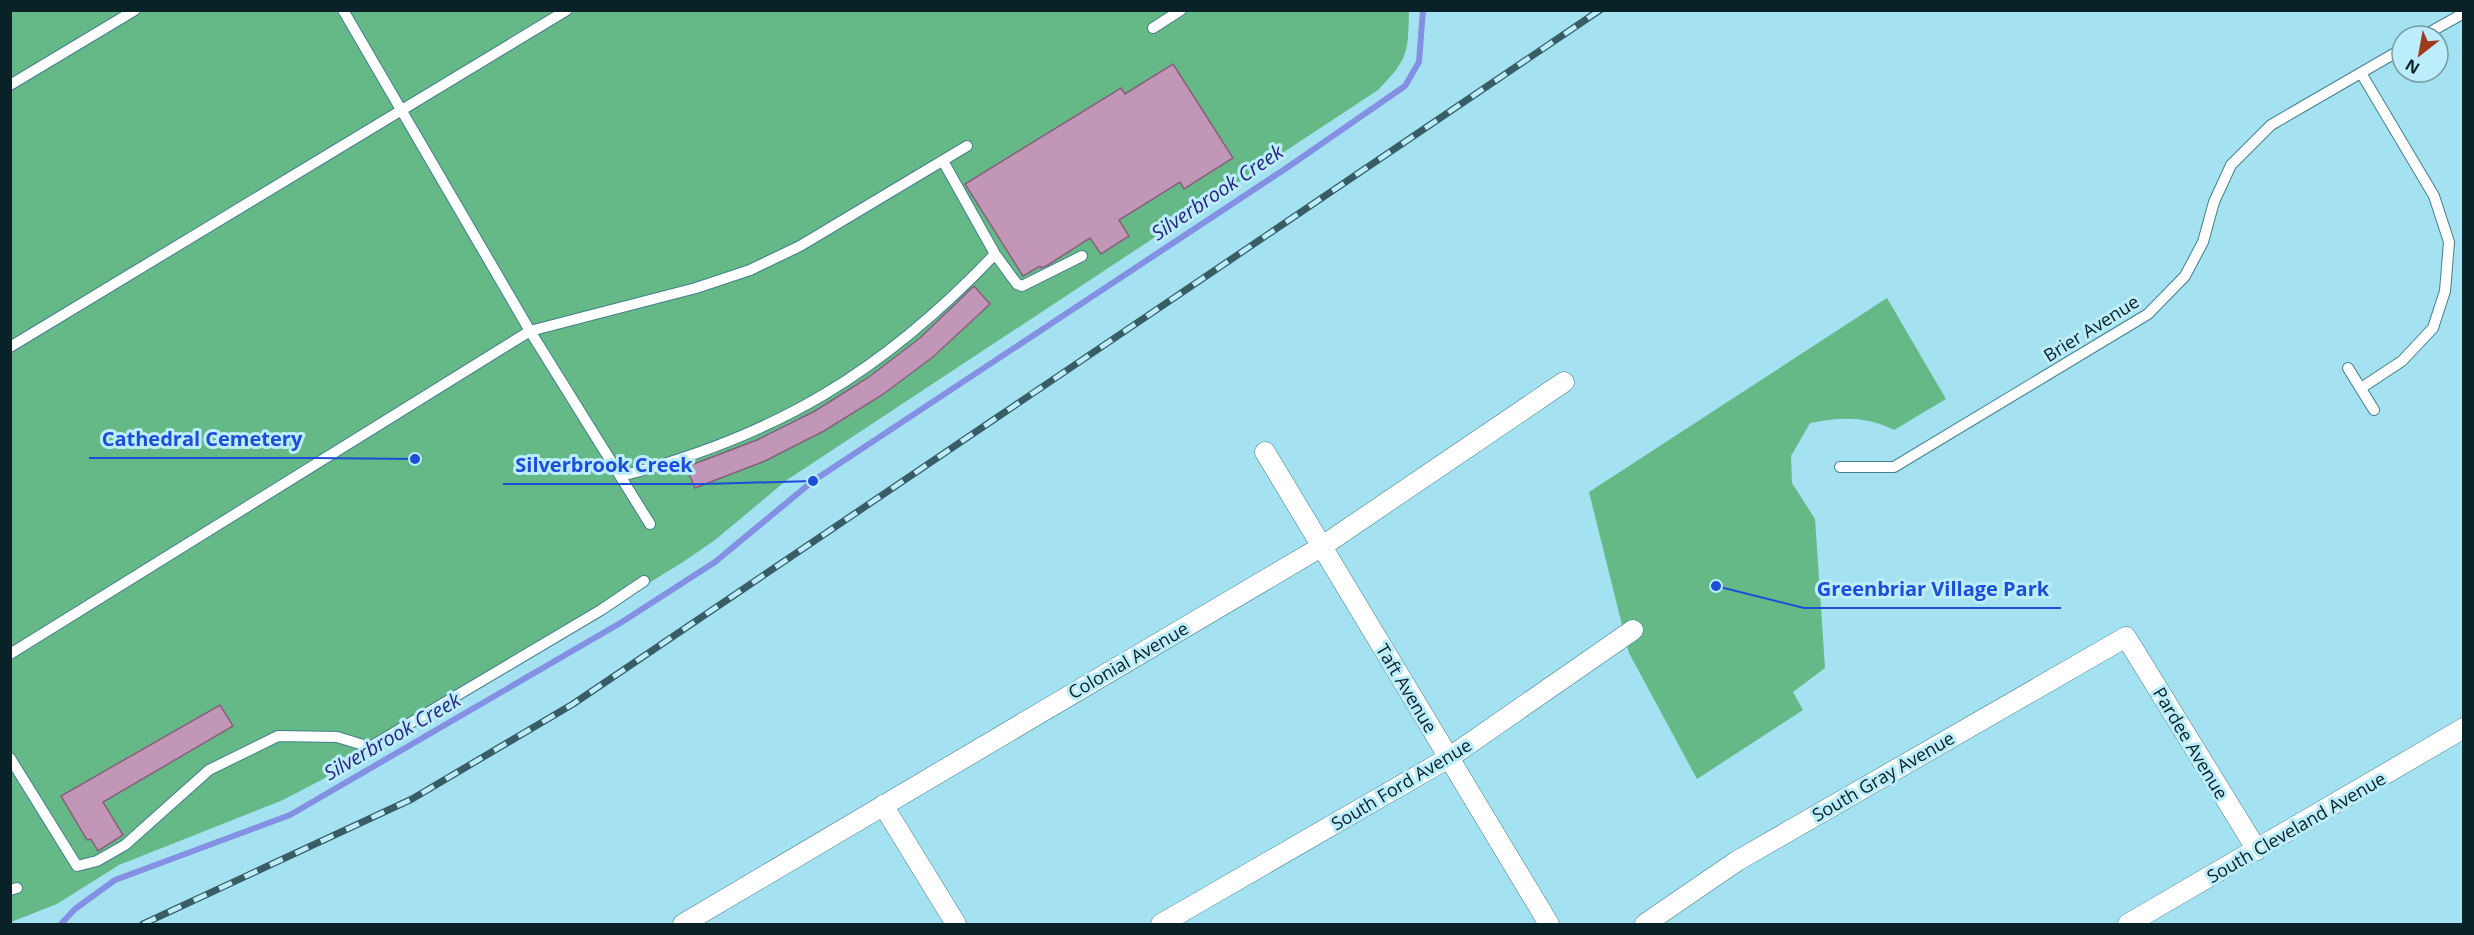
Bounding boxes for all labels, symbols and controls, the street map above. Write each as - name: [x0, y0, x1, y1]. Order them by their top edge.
- north arrow: [2390, 24, 2450, 84]
- text: N: [2401, 54, 2424, 80]
- water label: Silverbrook Creek: [1146, 137, 1289, 246]
- street label: Brier Avenue: [2039, 289, 2143, 367]
- callout: Cathedral Cemetery: [89, 420, 314, 458]
- text: Cathedral Cemetery: [102, 425, 303, 452]
- callout: Silverbrook Creek: [503, 446, 705, 484]
- text: Silverbrook Creek: [515, 451, 693, 478]
- callout: Greenbriar Village Park: [1804, 570, 2061, 608]
- text: Greenbriar Village Park: [1817, 575, 2050, 602]
- street label: Colonial Avenue: [1064, 616, 1192, 704]
- street label: Taft Avenue: [1371, 639, 1443, 737]
- street label: Pardee Avenue: [2148, 682, 2234, 804]
- water label: Silverbrook Creek: [319, 685, 466, 786]
- street label: South Gray Avenue: [1807, 725, 1959, 827]
- street label: South Ford Avenue: [1326, 733, 1476, 835]
- street label: South Cleveland Avenue: [2202, 766, 2390, 888]

